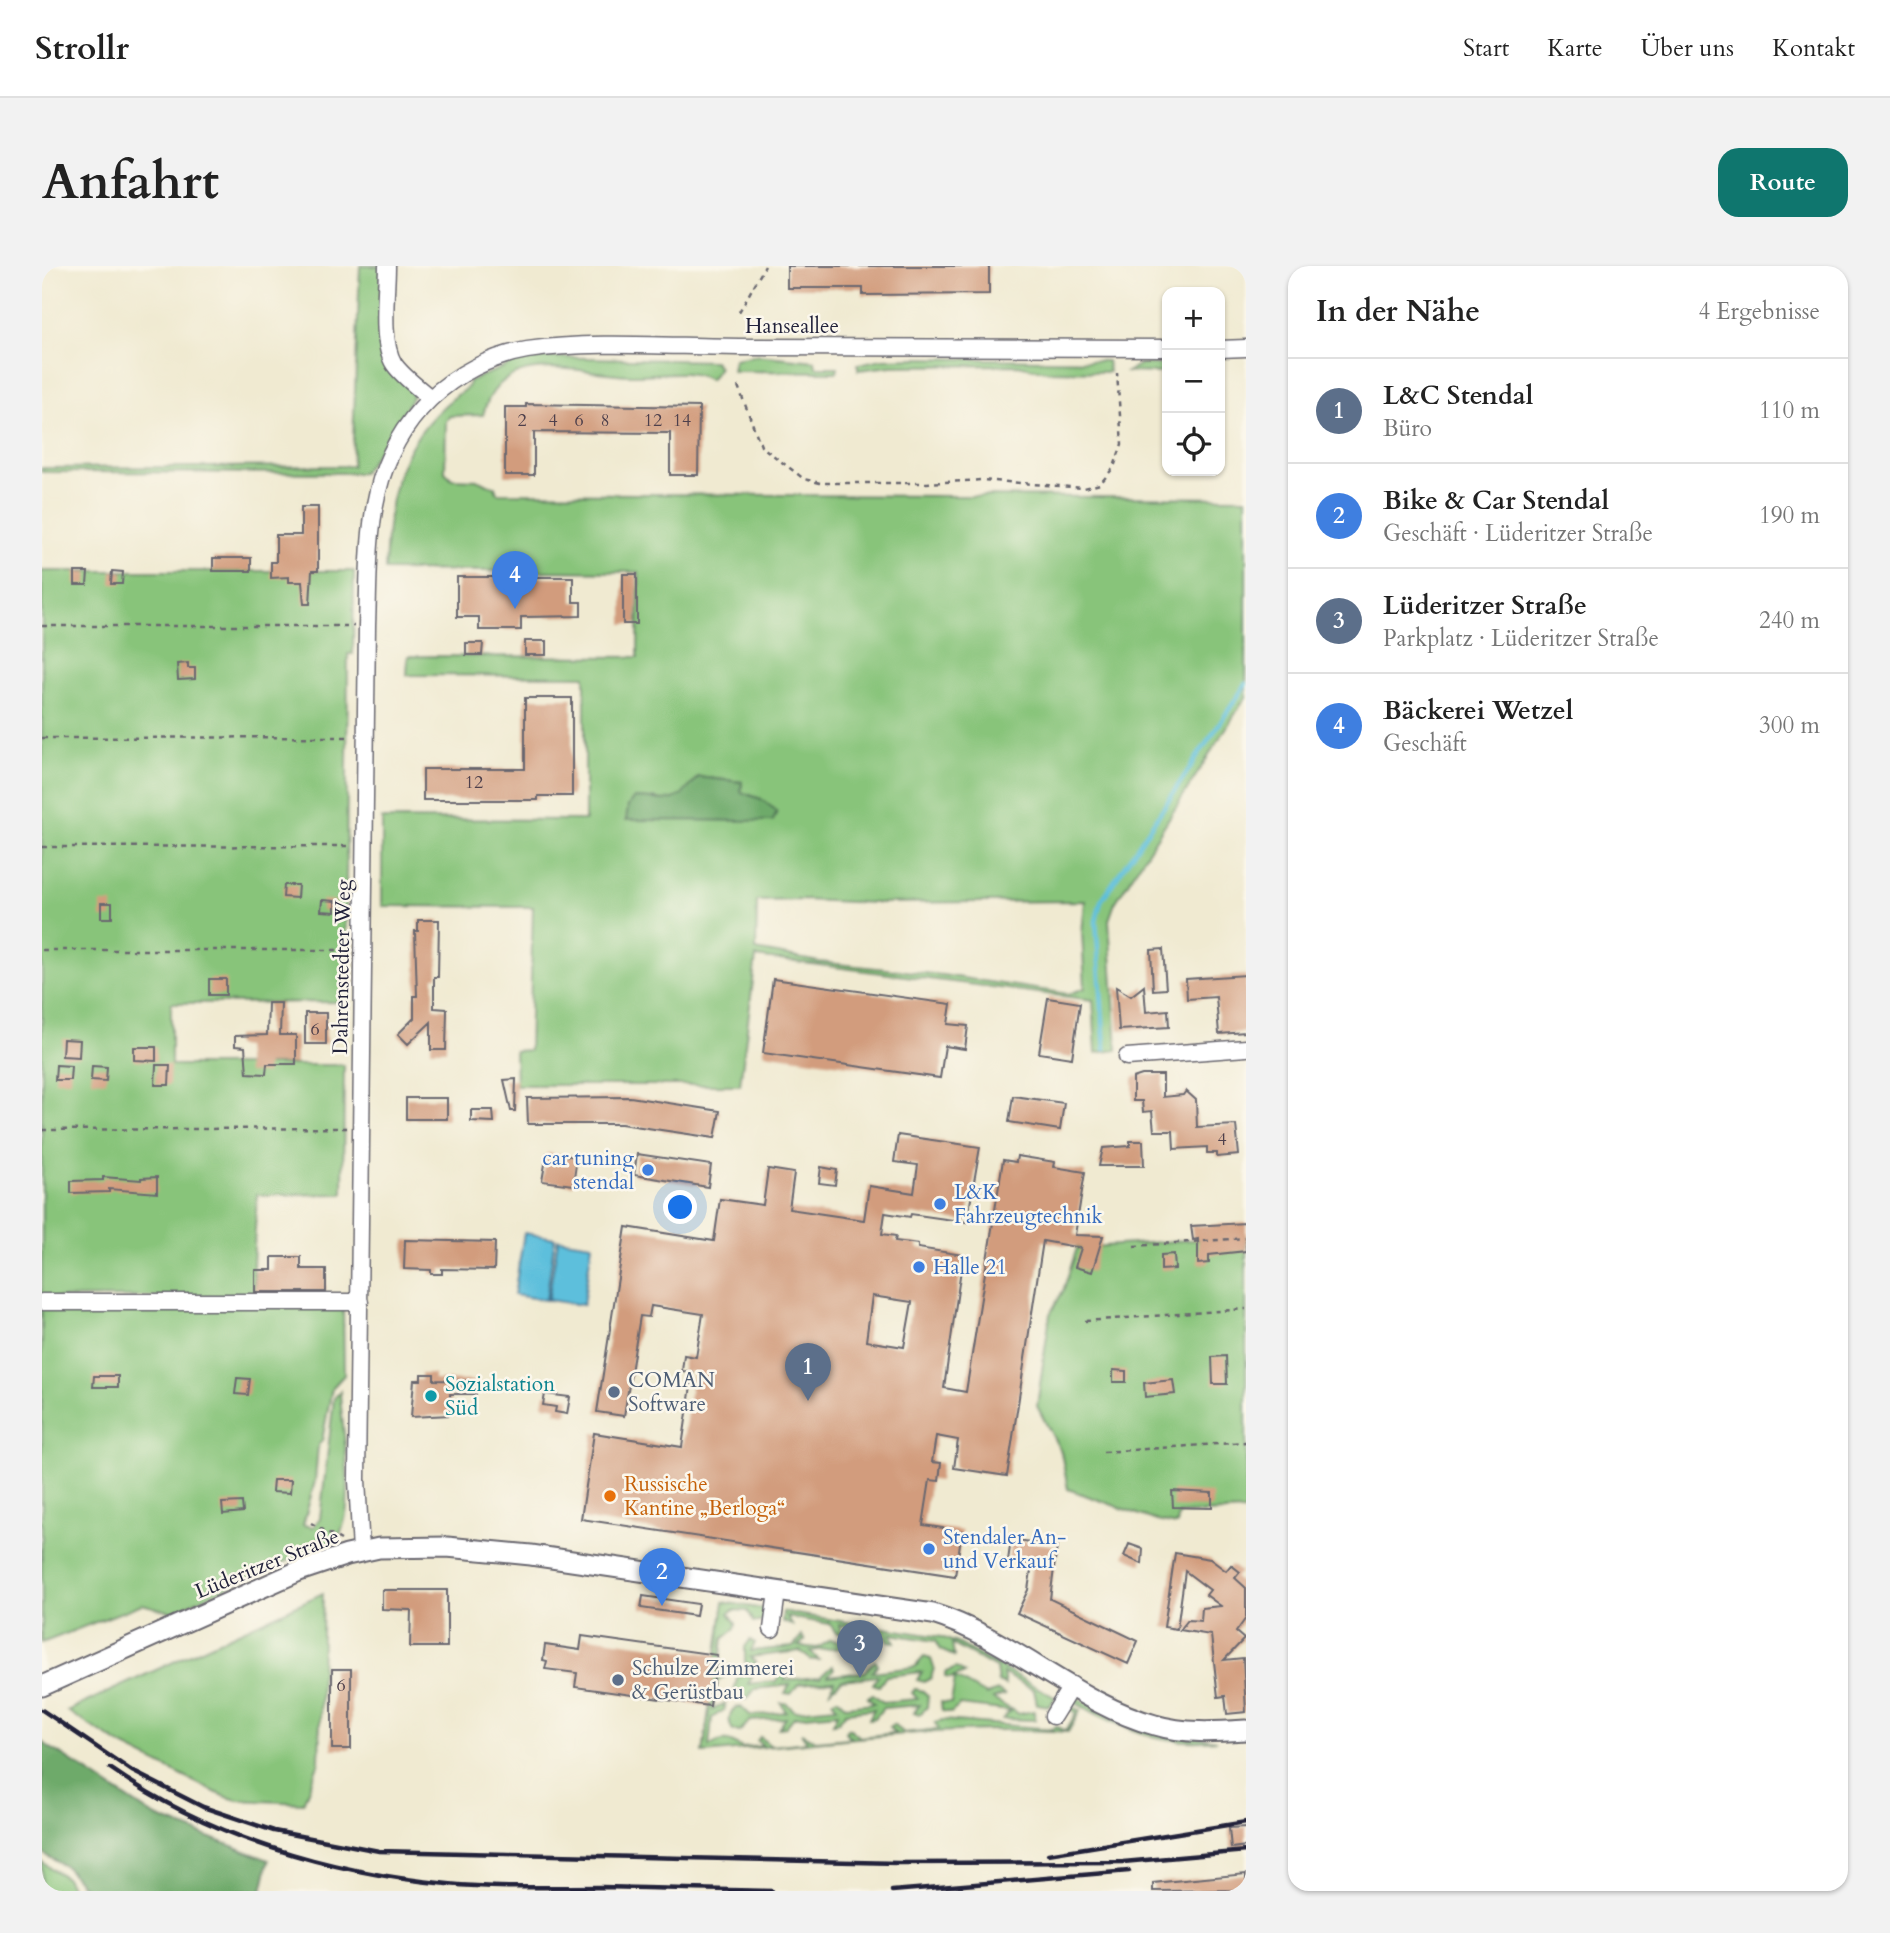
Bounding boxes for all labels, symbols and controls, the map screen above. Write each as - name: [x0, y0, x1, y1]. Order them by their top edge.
- text: Strollr: [35, 26, 129, 71]
- text: Start: [1463, 32, 1509, 65]
- text: Karte: [1547, 32, 1603, 65]
- text: Über uns: [1641, 32, 1734, 65]
- text: Kontakt: [1772, 32, 1855, 65]
- button: Route: [1718, 148, 1848, 217]
- text: Anfahrt: [42, 149, 219, 216]
- map controls: [1162, 287, 1225, 476]
- button: +: [1162, 287, 1225, 350]
- text: In der Nähe: [1316, 291, 1480, 332]
- text: 4 Ergebnisse: [1698, 296, 1820, 327]
- street label: Hanseallee: [745, 312, 839, 341]
- button: −: [1162, 350, 1225, 413]
- text: L&C Stendal: [1383, 378, 1533, 413]
- text: 1: [1333, 395, 1345, 426]
- text: 110 m: [1759, 395, 1820, 426]
- house number: 2: [517, 408, 527, 433]
- house number: 4: [548, 408, 558, 433]
- house number: 6: [574, 408, 584, 433]
- house number: 8: [600, 408, 610, 433]
- house number: 12: [644, 408, 662, 433]
- house number: 14: [673, 408, 691, 433]
- button: locate: [1162, 413, 1225, 476]
- text: Büro: [1383, 413, 1432, 444]
- text: Bike & Car Stendal: [1383, 483, 1609, 518]
- text: 2: [1333, 500, 1345, 531]
- text: 190 m: [1759, 500, 1820, 531]
- text: Geschäft · Lüderitzer Straße: [1383, 518, 1653, 549]
- pin: 4: [492, 551, 538, 609]
- text: Lüderitzer Straße: [1383, 588, 1587, 623]
- text: 3: [1333, 605, 1345, 636]
- text: 240 m: [1759, 605, 1820, 636]
- text: Parkplatz · Lüderitzer Straße: [1383, 623, 1659, 654]
- text: Bäckerei Wetzel: [1383, 693, 1573, 728]
- text: 4: [1333, 710, 1345, 741]
- text: 300 m: [1759, 710, 1820, 741]
- text: Geschäft: [1383, 728, 1467, 759]
- house number: 12: [465, 770, 483, 795]
- street label: Dahrenstedter Weg: [326, 879, 358, 1055]
- house number: 6: [310, 1017, 320, 1042]
- house number: 4: [1217, 1127, 1227, 1152]
- place label: car tuning stendal: [542, 1144, 634, 1197]
- marker: car tuning stendal: [640, 1162, 656, 1178]
- place label: L&K Fahrzeugtechnik: [954, 1178, 1104, 1231]
- your location: [663, 1190, 697, 1224]
- marker: L&K Fahrzeugtechnik: [932, 1196, 948, 1212]
- place label: Halle 21: [933, 1253, 1007, 1282]
- marker: Halle 21: [911, 1259, 927, 1275]
- pin: 1: [785, 1343, 831, 1401]
- place label: COMAN Software: [628, 1366, 715, 1419]
- place label: Sozialstation Süd: [445, 1370, 555, 1423]
- marker: COMAN Software: [606, 1384, 622, 1400]
- marker: Sozialstation Süd: [423, 1388, 439, 1404]
- place label: Russische Kantine „Berloga“: [624, 1470, 786, 1523]
- marker: Russische Kantine „Berloga“: [602, 1488, 618, 1504]
- street label: Lüderitzer Straße: [191, 1522, 343, 1606]
- place label: Stendaler An- und Verkauf: [943, 1523, 1066, 1576]
- marker: Stendaler An- und Verkauf: [921, 1541, 937, 1557]
- pin: 2: [639, 1548, 685, 1606]
- pin: 3: [837, 1620, 883, 1678]
- place label: Schulze Zimmerei & Gerüstbau: [632, 1654, 794, 1707]
- marker: Schulze Zimmerei & Gerüstbau: [610, 1672, 626, 1688]
- house number: 6: [336, 1673, 346, 1698]

